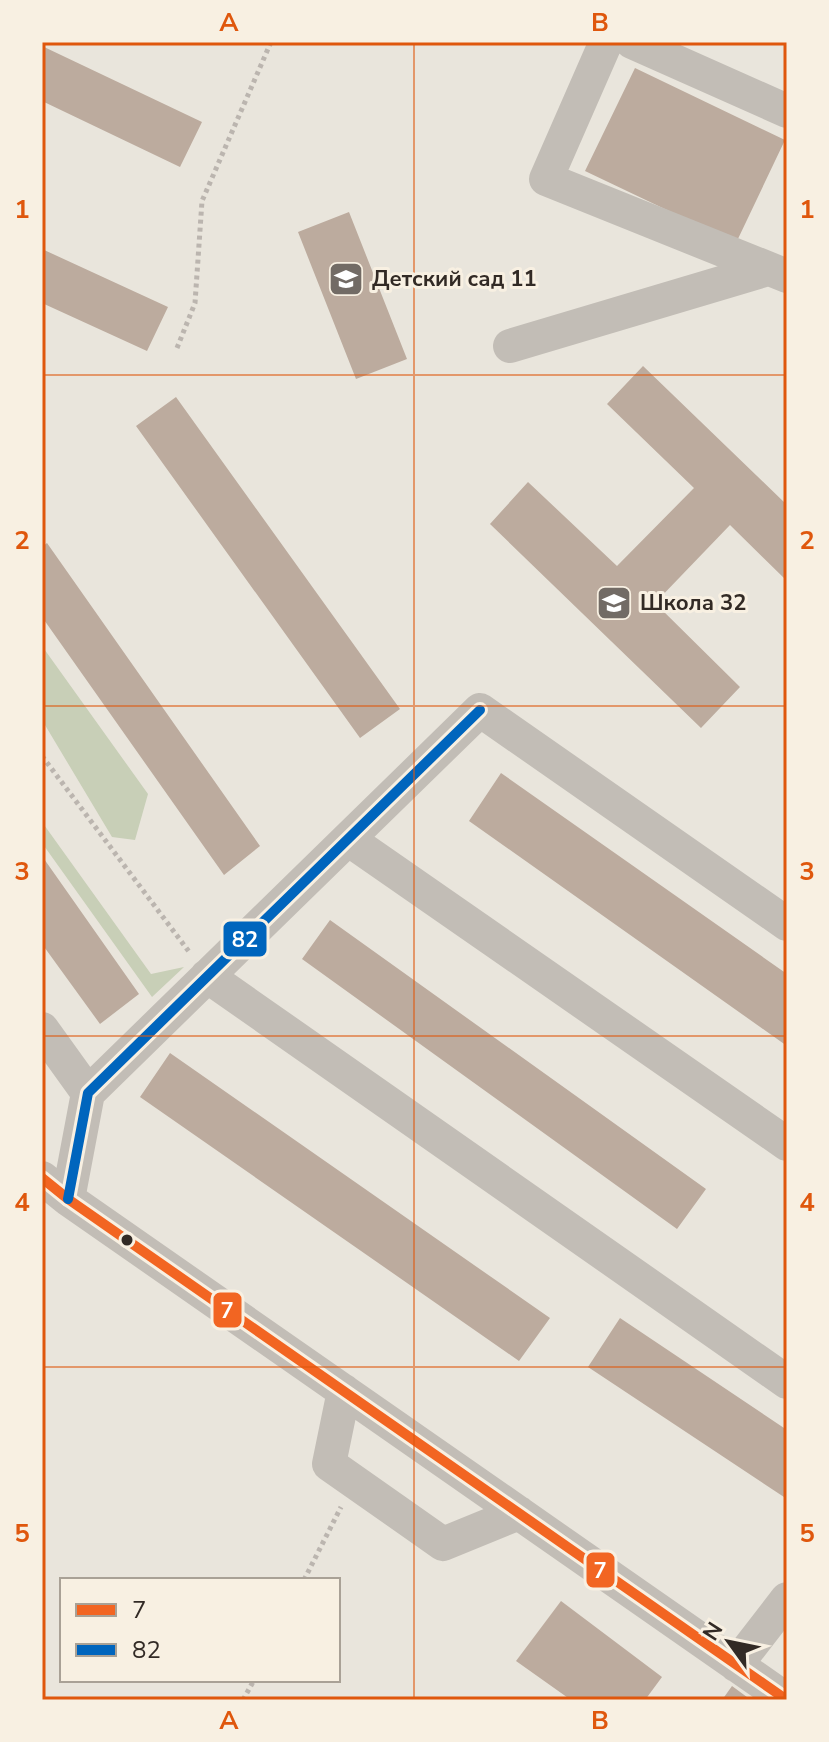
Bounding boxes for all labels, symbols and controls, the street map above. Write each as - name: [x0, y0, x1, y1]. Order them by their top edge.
- text: A: [219, 5, 239, 40]
- text: B: [591, 5, 609, 40]
- text: 1: [14, 192, 30, 227]
- text: 1: [799, 192, 815, 227]
- school or university icon: Детский сад 11: [327, 260, 365, 298]
- place label: Детский сад 11: [372, 264, 537, 294]
- text: 2: [14, 523, 30, 558]
- text: 2: [799, 523, 815, 558]
- school or university icon: Школа 32: [595, 584, 633, 622]
- place label: Школа 32: [640, 588, 746, 618]
- text: 3: [14, 854, 30, 889]
- text: 3: [799, 854, 815, 889]
- line badge: 82: [222, 920, 268, 958]
- text: 82: [232, 925, 258, 955]
- text: 4: [14, 1185, 30, 1220]
- text: 4: [799, 1185, 815, 1220]
- unlabelled marker: [119, 1232, 135, 1248]
- line badge: 7: [212, 1291, 243, 1329]
- text: 7: [220, 1296, 234, 1326]
- text: 5: [14, 1516, 30, 1551]
- text: 5: [799, 1516, 815, 1551]
- line badge: 7: [585, 1551, 616, 1589]
- text: 7: [593, 1556, 607, 1586]
- legend: [60, 1578, 340, 1682]
- text: 7: [132, 1594, 146, 1626]
- north arrow: [689, 1602, 769, 1682]
- text: N: [696, 1617, 730, 1647]
- text: 82: [132, 1634, 161, 1666]
- text: A: [219, 1703, 239, 1738]
- text: B: [591, 1703, 609, 1738]

